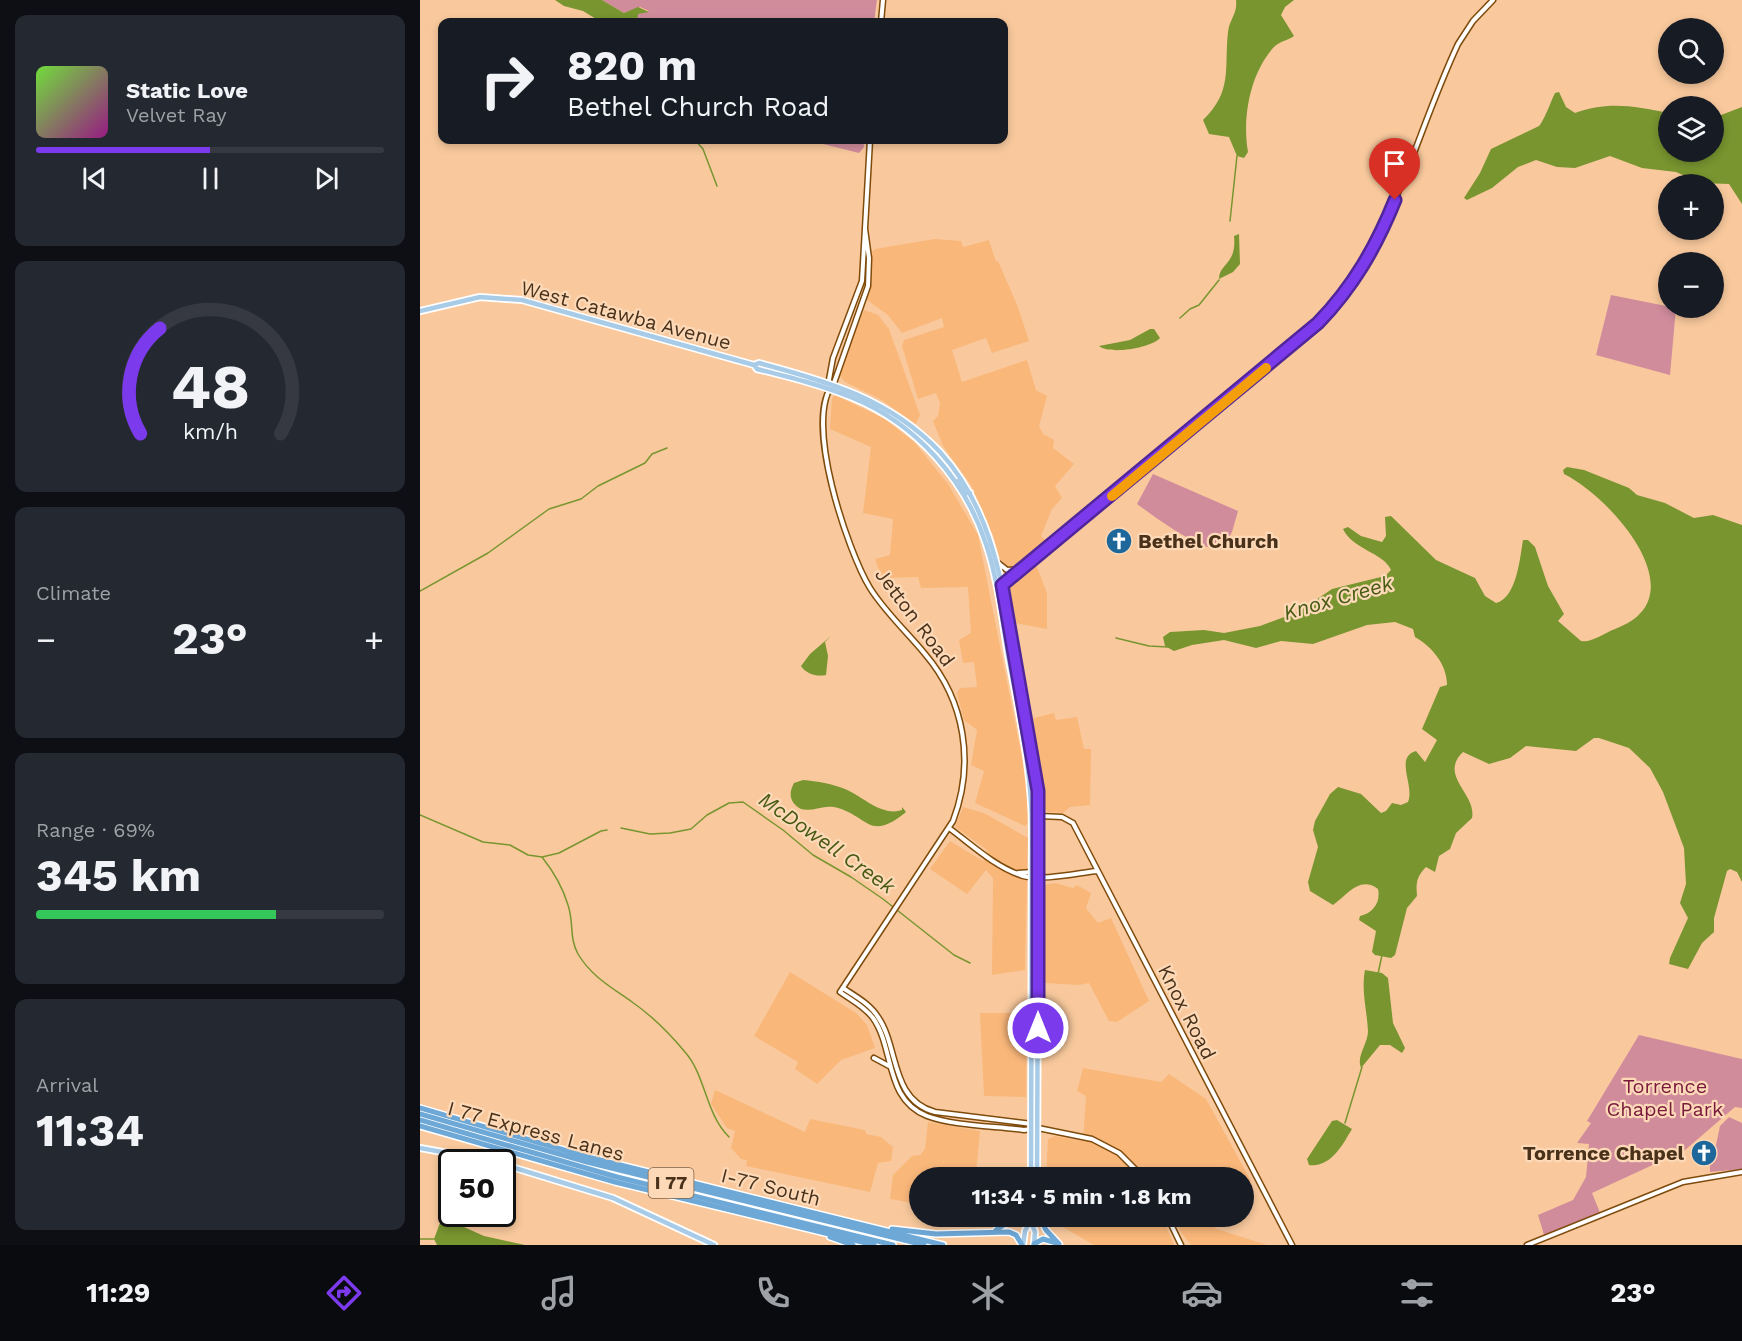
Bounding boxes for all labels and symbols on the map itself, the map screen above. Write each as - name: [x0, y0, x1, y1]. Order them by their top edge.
- pin: [1369, 138, 1420, 200]
- street label: West Catawba Avenue: [518, 275, 734, 355]
- church icon: Bethel Church: [1104, 526, 1134, 556]
- place label: Bethel Church: [1138, 529, 1279, 553]
- street label: Jetton Road: [870, 563, 960, 671]
- water label: Knox Creek: [1280, 570, 1396, 625]
- water label: McDowell Creek: [754, 786, 901, 899]
- street label: Knox Road: [1153, 961, 1221, 1063]
- position arrow: [1006, 996, 1070, 1060]
- park label: Torrence Chapel Park: [1607, 1074, 1723, 1121]
- street label: I 77 Express Lanes: [445, 1096, 627, 1166]
- church icon: Torrence Chapel: [1689, 1138, 1719, 1168]
- place label: Torrence Chapel: [1523, 1141, 1684, 1165]
- speed limit sign: 50: [438, 1149, 516, 1227]
- street label: I-77 South: [719, 1163, 823, 1211]
- road number: I 77: [648, 1168, 694, 1198]

